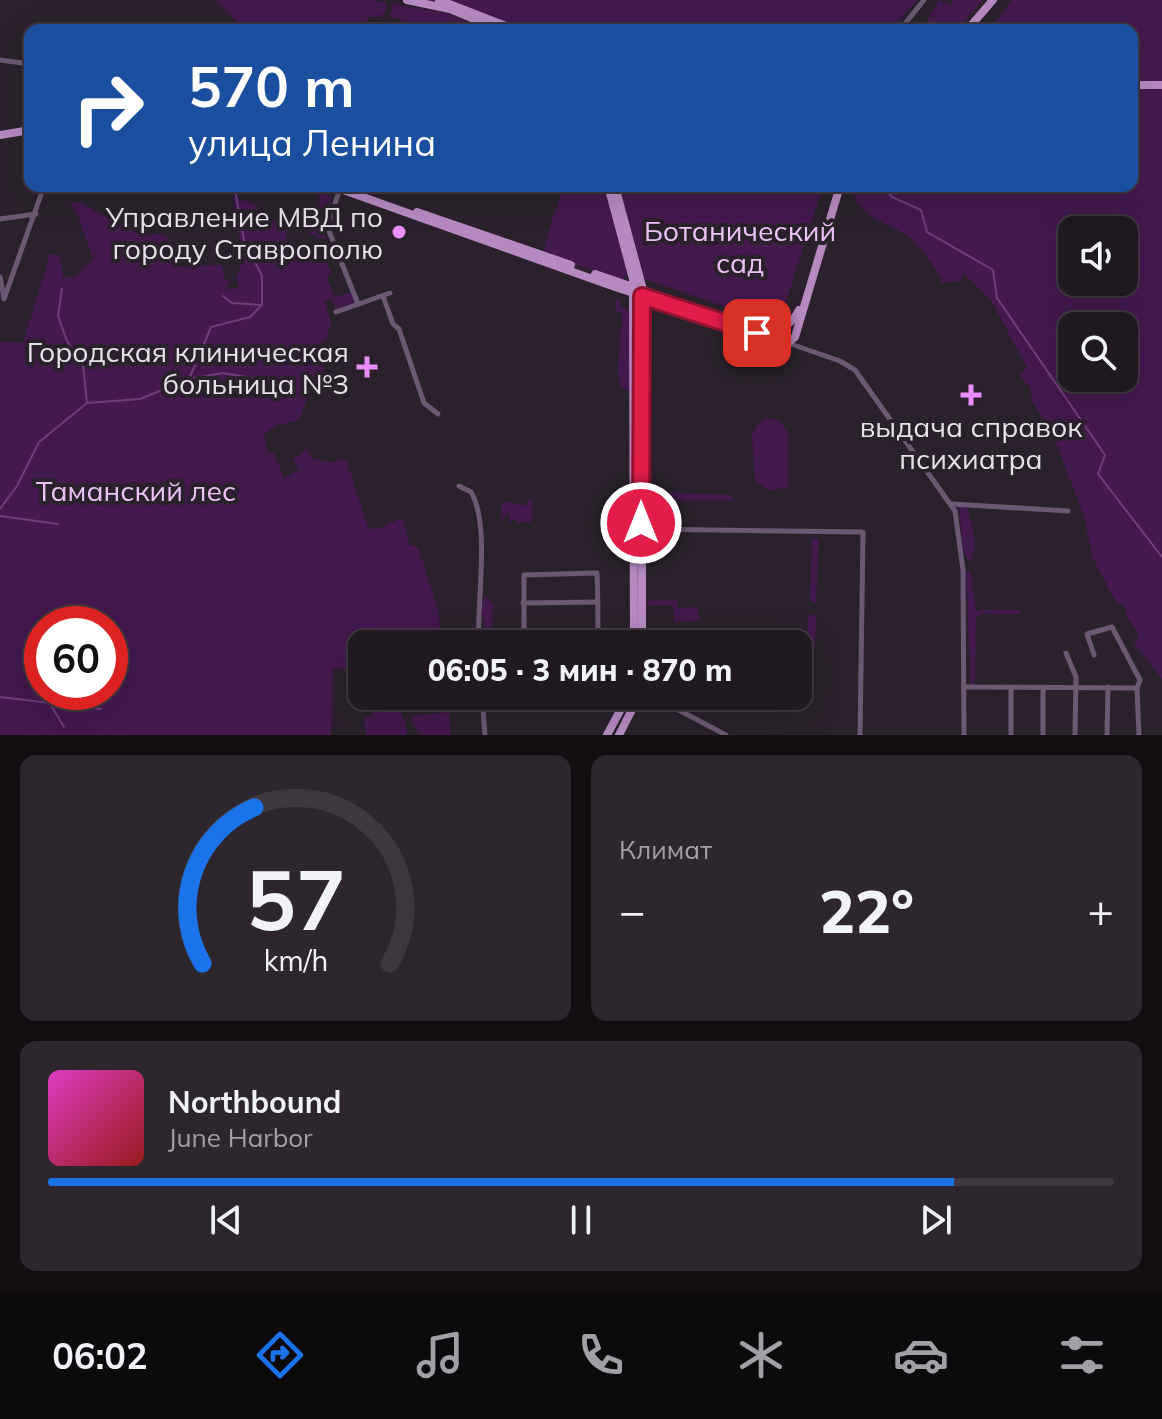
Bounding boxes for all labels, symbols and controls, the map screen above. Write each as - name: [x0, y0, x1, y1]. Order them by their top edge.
- text: 570 m: [188, 51, 355, 121]
- icon: right: [56, 56, 160, 160]
- text: улица Ленина: [188, 120, 436, 165]
- place label: Управление МВД по городу Ставрополю: [104, 199, 383, 266]
- park label: Ботанический сад: [644, 213, 836, 280]
- map controls: [1058, 216, 1138, 392]
- button: sound: [1058, 216, 1138, 296]
- marker: Управление МВД по городу Ставрополю: [390, 223, 408, 241]
- pin: [723, 299, 791, 367]
- icon: arrive: [735, 311, 779, 355]
- button: search: [1058, 312, 1138, 392]
- place label: Городская клиническая больница №3: [27, 334, 349, 401]
- marker: Городская клиническая больница №3: [356, 356, 378, 378]
- marker: выдача справок психиатра: [960, 384, 982, 406]
- place label: выдача справок психиатра: [860, 409, 1083, 476]
- park label: Таманский лес: [36, 473, 236, 508]
- position arrow: [599, 481, 683, 565]
- speed limit sign: 60: [24, 606, 128, 710]
- text: 06:05 · 3 мин · 870 m: [428, 651, 732, 689]
- text: Климат: [619, 833, 712, 866]
- text: 57: [246, 846, 345, 951]
- text: 22°: [819, 873, 914, 948]
- text: −: [619, 883, 645, 938]
- text: +: [1088, 883, 1114, 938]
- text: km/h: [263, 942, 328, 978]
- text: Northbound: [168, 1083, 341, 1121]
- text: June Harbor: [168, 1121, 313, 1154]
- icon: previous: [204, 1198, 248, 1242]
- icon: pause: [559, 1198, 603, 1242]
- icon: next: [914, 1198, 958, 1242]
- icon: directions: [252, 1327, 308, 1383]
- icon: music: [412, 1327, 468, 1383]
- icon: phone: [573, 1327, 629, 1383]
- icon: climate: [733, 1327, 789, 1383]
- icon: car: [893, 1327, 949, 1383]
- icon: filters: [1054, 1327, 1110, 1383]
- text: 06:02: [52, 1333, 148, 1378]

